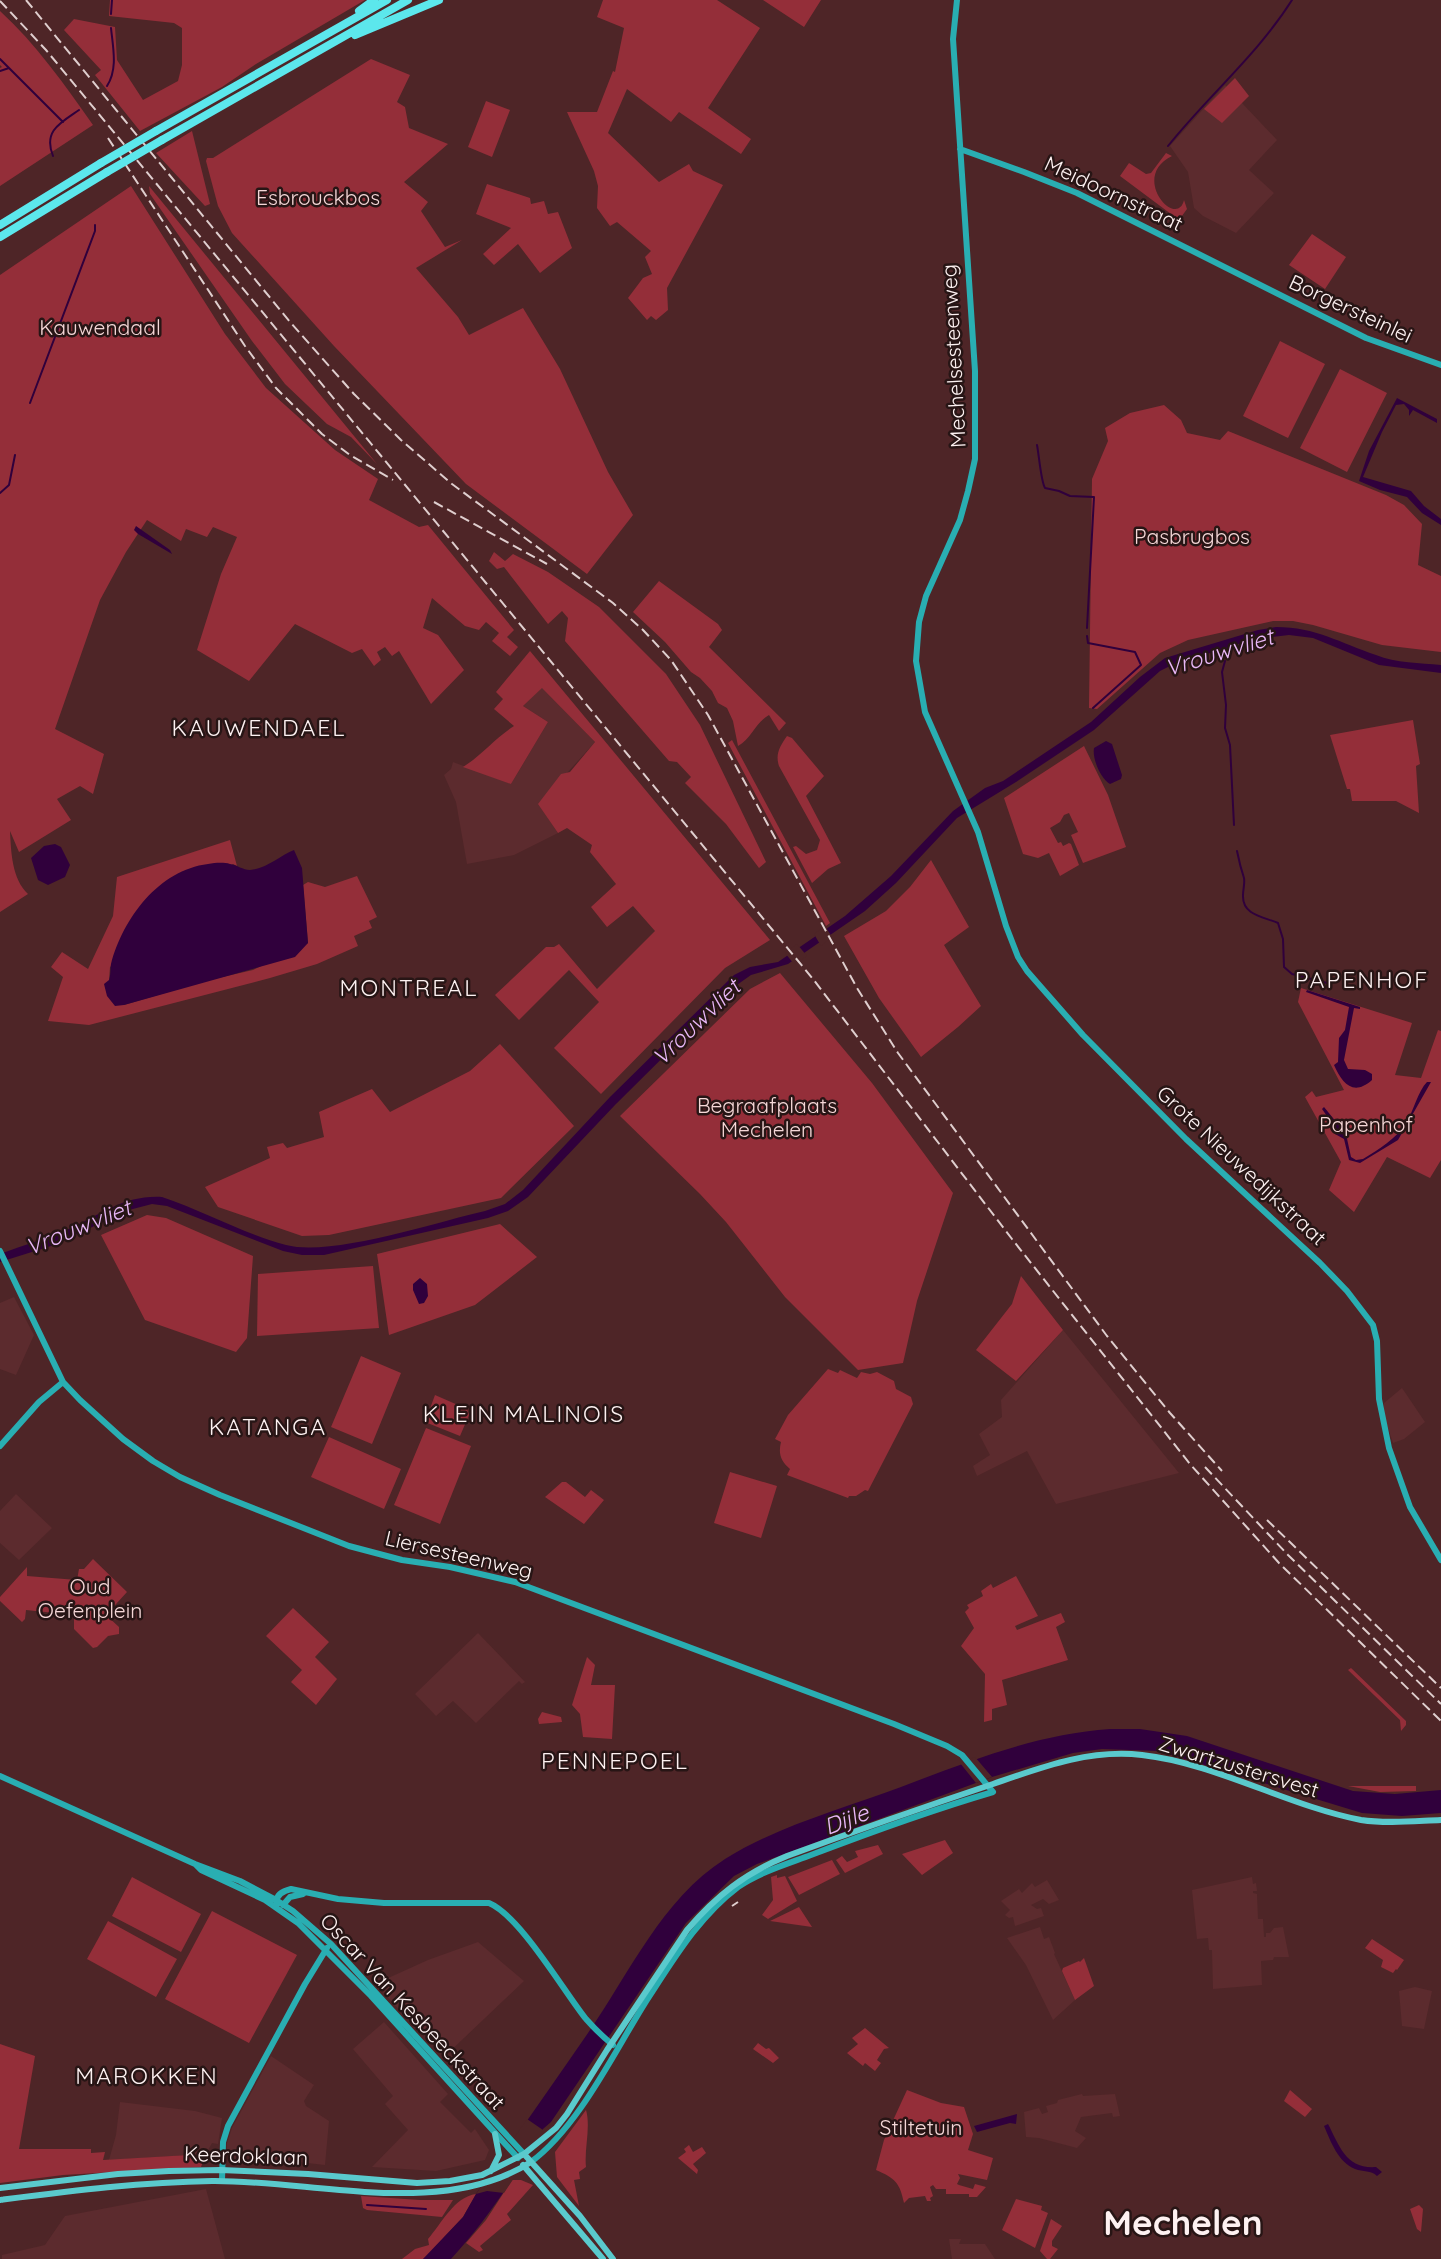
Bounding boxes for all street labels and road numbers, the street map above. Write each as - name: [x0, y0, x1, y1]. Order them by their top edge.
- street label: Meidoornstraat: [1041, 150, 1187, 236]
- street label: Mechelsesteenweg: [935, 264, 971, 448]
- street label: Borgersteinlei: [1285, 268, 1417, 348]
- street label: Grote Nieuwedijkstraat: [1152, 1080, 1332, 1250]
- street label: Liersesteenweg: [383, 1524, 535, 1584]
- street label: Zwartzustersvest: [1156, 1729, 1322, 1803]
- street label: Oscar Van Kesbeeckstraat: [315, 1907, 511, 2115]
- street label: Keerdoklaan: [183, 2140, 309, 2170]

